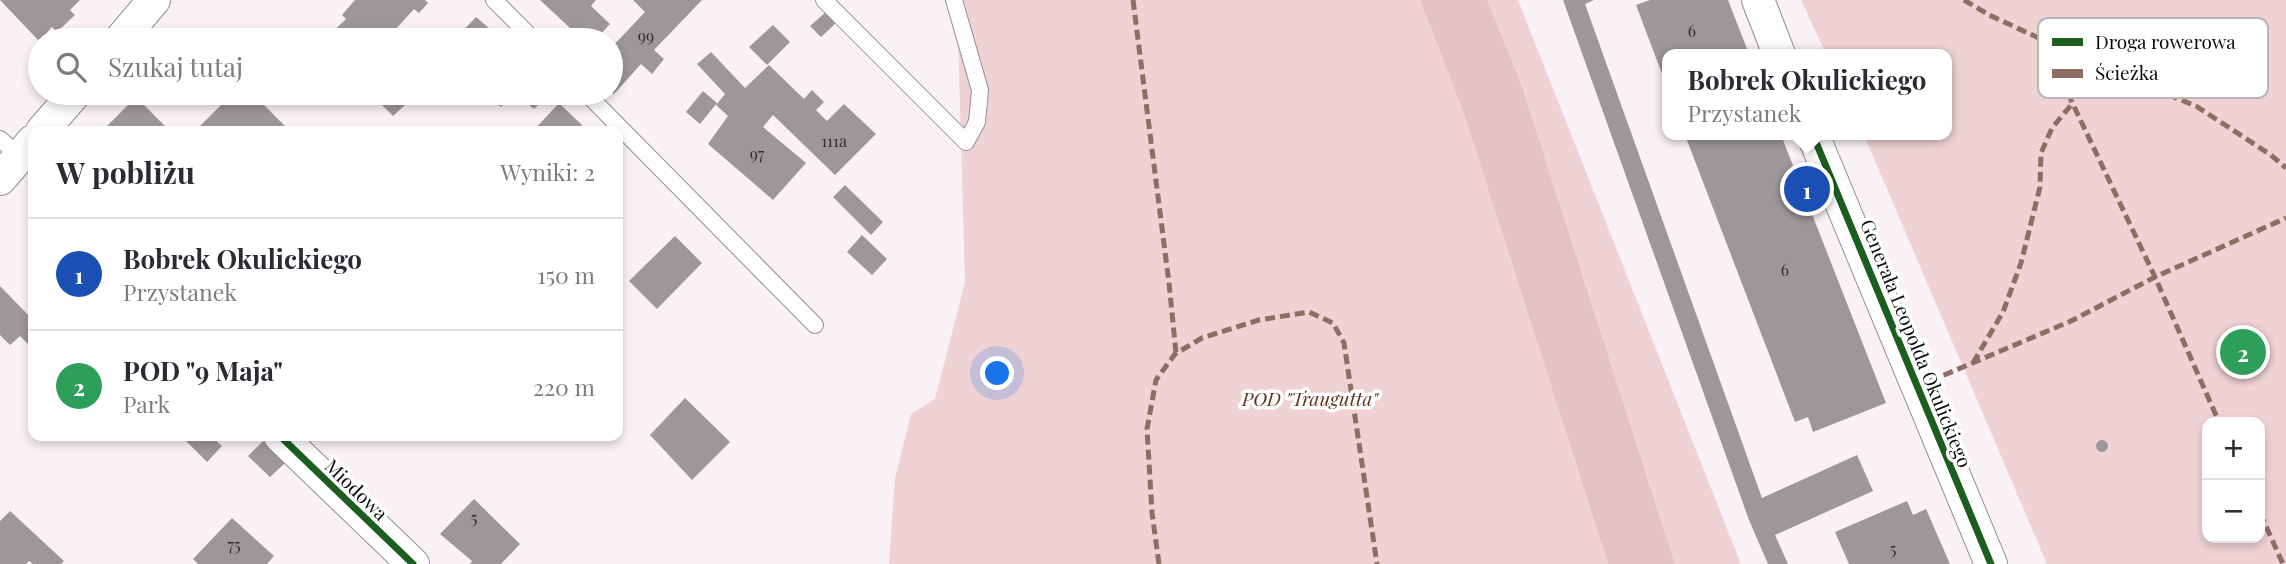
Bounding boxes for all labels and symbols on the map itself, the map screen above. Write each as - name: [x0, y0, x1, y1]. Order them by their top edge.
- legend: [2038, 18, 2268, 98]
- house number: 6: [1688, 20, 1696, 41]
- house number: 99: [638, 25, 654, 46]
- text: Droga rowerowa: [2095, 28, 2236, 54]
- text: Ścieżka: [2095, 59, 2159, 85]
- house number: 111a: [821, 130, 847, 151]
- house number: 97: [750, 143, 765, 164]
- pin: 1: [1784, 163, 1830, 215]
- street label: Generała Leopolda Okulickiego: [1855, 215, 1979, 471]
- house number: 6: [1781, 259, 1789, 280]
- pin: 2: [2220, 326, 2266, 378]
- your location: [980, 356, 1014, 390]
- park label: POD "Traugutta": [1241, 385, 1379, 411]
- street label: Miodowa: [320, 453, 394, 526]
- house number: 5: [471, 507, 477, 528]
- house number: 75: [227, 534, 241, 555]
- house number: 5: [1890, 538, 1896, 559]

